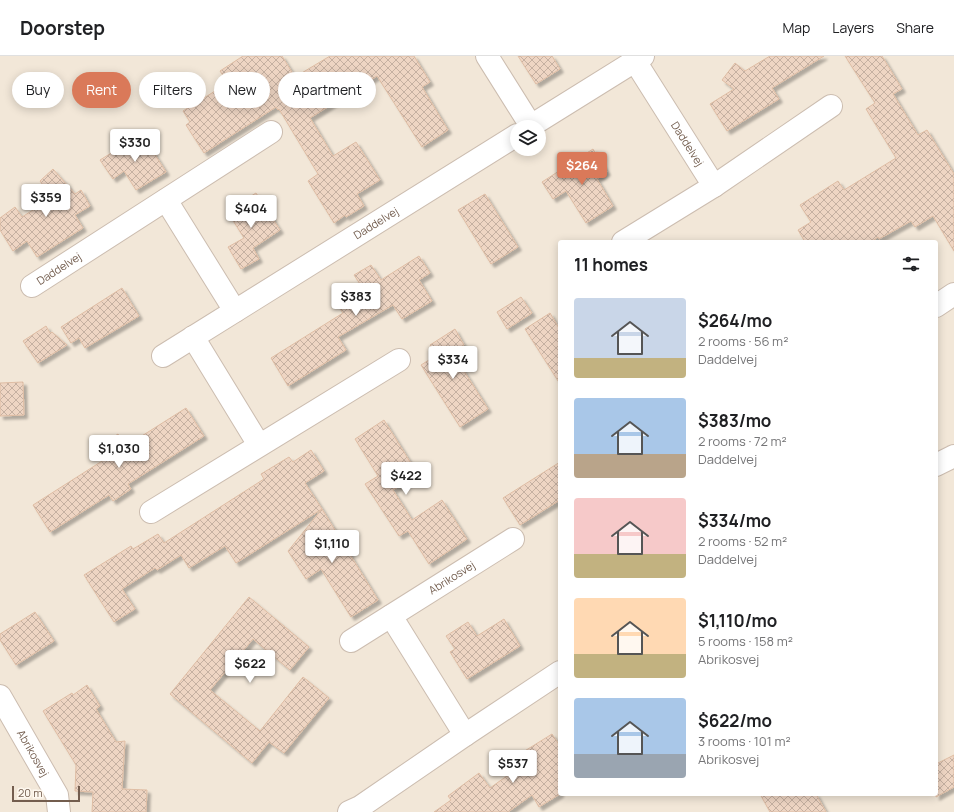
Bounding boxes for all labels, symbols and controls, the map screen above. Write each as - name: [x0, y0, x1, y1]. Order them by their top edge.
- text: Doorstep: [20, 15, 105, 41]
- text: Map: [782, 18, 810, 37]
- text: Layers: [832, 18, 874, 37]
- text: Share: [896, 18, 934, 37]
- chip: Buy: [12, 72, 64, 108]
- chip: Rent: [72, 72, 131, 108]
- chip: Filters: [139, 72, 206, 108]
- chip: New: [214, 72, 270, 108]
- chip: Apartment: [278, 72, 376, 108]
- street label: Daddelvej: [668, 118, 708, 169]
- map controls: [510, 120, 546, 156]
- button: layers: [510, 120, 546, 156]
- pin: $330: [111, 129, 159, 163]
- text: $330: [119, 133, 151, 151]
- pin: $264: [558, 152, 606, 186]
- text: $264: [566, 156, 598, 174]
- pin: $359: [22, 184, 70, 218]
- text: $359: [30, 188, 62, 206]
- pin: $404: [227, 195, 275, 229]
- text: $404: [235, 199, 267, 217]
- street label: Daddelvej: [350, 203, 401, 242]
- street label: Daddelvej: [33, 248, 84, 288]
- text: 11 homes: [574, 253, 648, 276]
- icon: filters: [900, 253, 922, 275]
- pin: $383: [332, 283, 380, 317]
- text: $383: [340, 287, 372, 305]
- text: $264/mo: [698, 309, 772, 332]
- icon: home: [606, 314, 654, 362]
- text: 2 rooms · 56 m²: [698, 332, 788, 350]
- pin: $334: [429, 346, 477, 380]
- text: $334: [437, 350, 469, 368]
- text: Daddelvej: [698, 350, 757, 368]
- text: $383/mo: [698, 409, 771, 432]
- icon: home: [606, 414, 654, 462]
- text: 2 rooms · 72 m²: [698, 432, 787, 450]
- pin: $1,030: [86, 435, 152, 469]
- text: $1,030: [98, 439, 140, 457]
- text: Daddelvej: [698, 450, 757, 468]
- pin: $422: [382, 462, 430, 496]
- text: $422: [390, 466, 422, 484]
- text: $334/mo: [698, 509, 771, 532]
- icon: home: [606, 514, 654, 562]
- pin: $1,110: [299, 530, 365, 564]
- text: 2 rooms · 52 m²: [698, 532, 787, 550]
- text: $1,110: [314, 534, 350, 552]
- text: Daddelvej: [698, 550, 757, 568]
- street label: Abrikosvej: [425, 557, 477, 597]
- text: $1,110/mo: [698, 609, 777, 632]
- icon: home: [606, 614, 654, 662]
- text: 5 rooms · 158 m²: [698, 632, 793, 650]
- pin: $622: [226, 650, 274, 684]
- text: Abrikosvej: [698, 650, 759, 668]
- text: $622: [234, 654, 266, 672]
- text: $622/mo: [698, 709, 772, 732]
- icon: home: [606, 714, 654, 762]
- street label: Abrikosvej: [14, 727, 53, 779]
- text: 3 rooms · 101 m²: [698, 732, 791, 750]
- pin: $537: [489, 750, 537, 784]
- text: Abrikosvej: [698, 750, 759, 768]
- text: $537: [498, 754, 528, 772]
- scale bar: [12, 784, 80, 803]
- text: 20 m: [18, 785, 43, 800]

